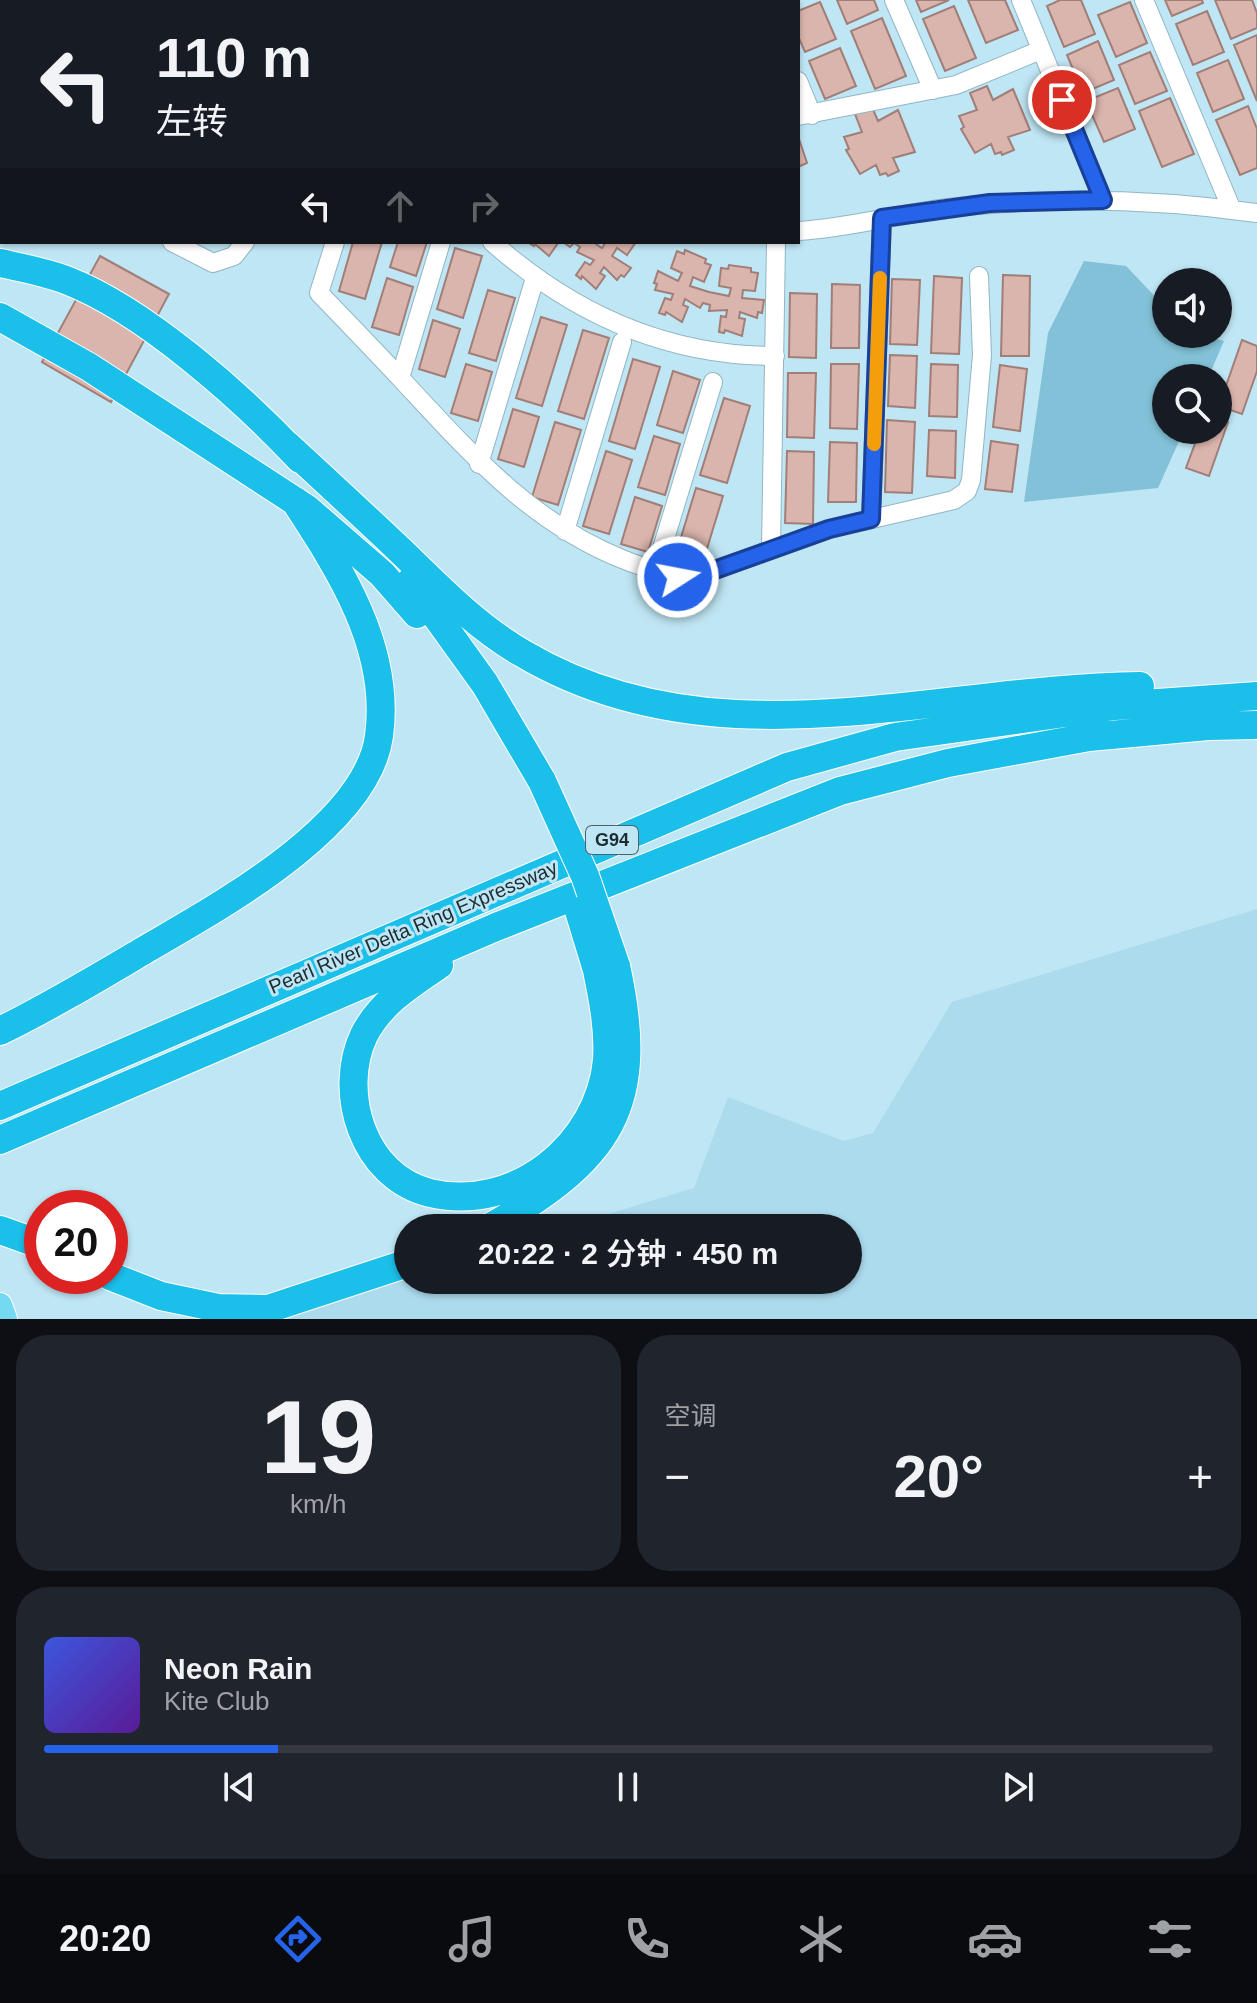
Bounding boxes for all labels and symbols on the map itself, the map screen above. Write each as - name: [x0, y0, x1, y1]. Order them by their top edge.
- pin: [1028, 66, 1096, 134]
- position arrow: [636, 535, 720, 619]
- road number: G94: [586, 826, 638, 854]
- street label: Pearl River Delta Ring Expressway: [265, 856, 561, 998]
- speed limit sign: 20: [24, 1190, 128, 1294]

